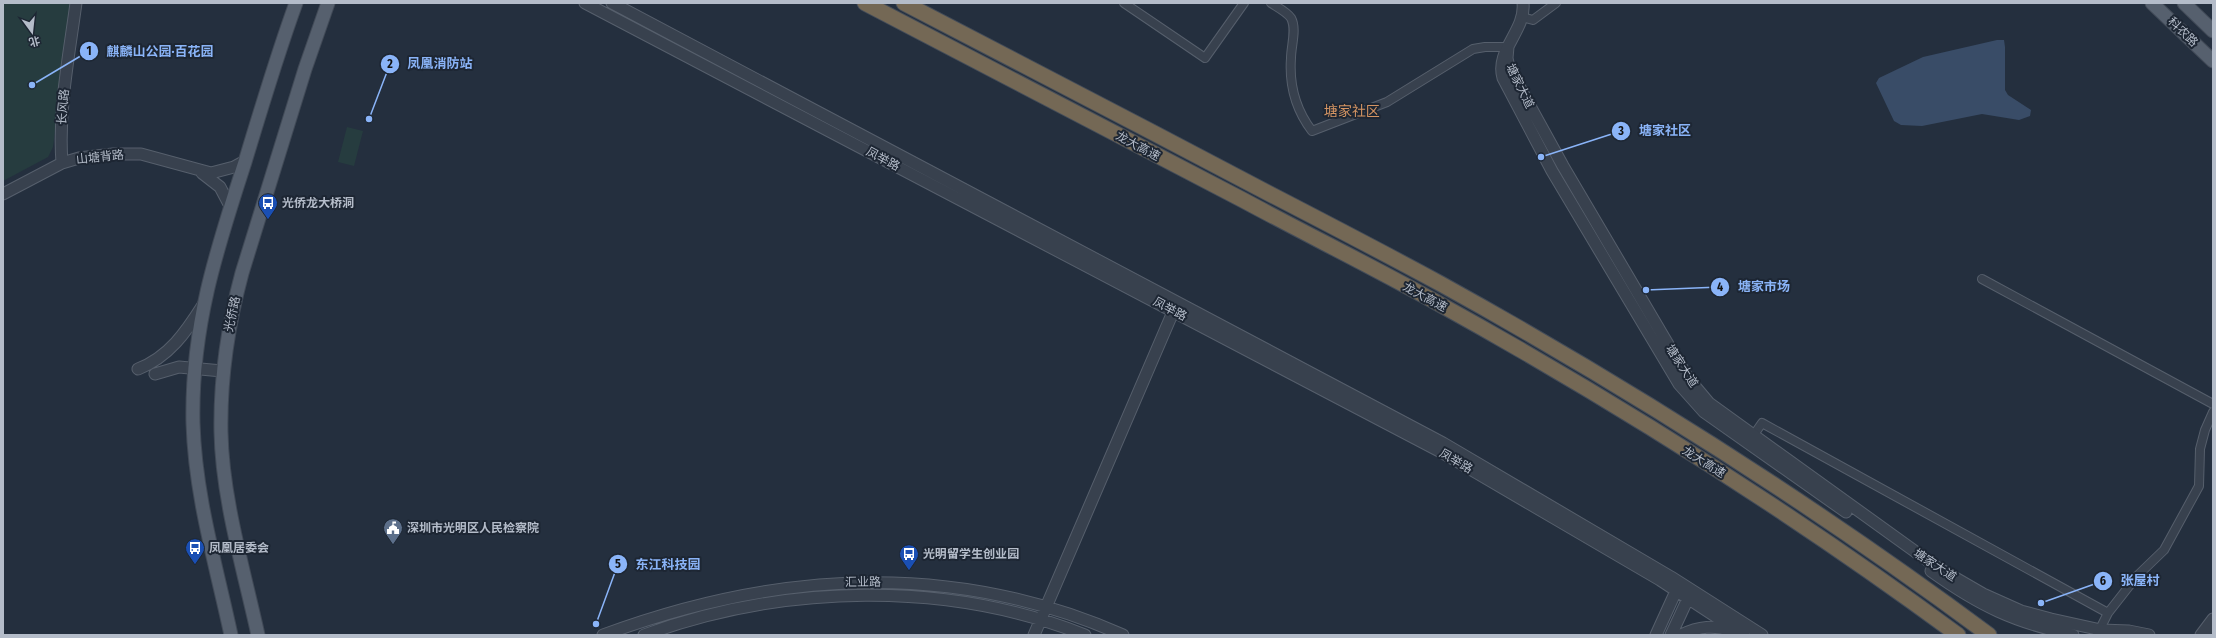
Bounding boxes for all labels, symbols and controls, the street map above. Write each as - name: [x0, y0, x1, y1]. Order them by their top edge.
- north arrow: [12, 12, 52, 52]
- street label: 科农路: [2165, 14, 2201, 50]
- text: 北: [27, 33, 41, 49]
- callout: 麒麟山公园·百花园: [79, 39, 222, 64]
- text: 1: [86, 44, 92, 58]
- text: 麒麟山公园·百花园: [107, 44, 213, 59]
- callout: 凤凰消防站: [380, 51, 481, 76]
- text: 凤凰消防站: [407, 56, 473, 71]
- text: 2: [386, 57, 393, 71]
- street label: 塘家大道: [1503, 61, 1537, 111]
- street label: 长风路: [54, 88, 72, 126]
- district label: 塘家社区: [1324, 103, 1380, 120]
- callout: 塘家社区: [1611, 118, 1699, 143]
- text: 塘家社区: [1639, 123, 1691, 138]
- text: 3: [1617, 124, 1624, 138]
- street label: 龙大高速: [1114, 129, 1162, 163]
- street label: 凤举路: [864, 144, 902, 174]
- street label: 山塘背路: [75, 148, 125, 166]
- bus stop icon: 光侨龙大桥洞: [257, 192, 279, 220]
- place label: 光侨龙大桥洞: [282, 196, 354, 210]
- callout: 塘家市场: [1710, 274, 1798, 299]
- text: 塘家市场: [1738, 279, 1790, 294]
- street label: 龙大高速: [1401, 280, 1449, 314]
- text: 4: [1717, 280, 1723, 294]
- street label: 凤举路: [1151, 294, 1189, 324]
- street label: 光侨路: [221, 295, 243, 333]
- street label: 塘家大道: [1663, 342, 1701, 390]
- street label: 龙大高速: [1680, 443, 1728, 481]
- street label: 凤举路: [1437, 446, 1475, 476]
- public building icon: 深圳市光明区人民检察院: [382, 517, 404, 545]
- place label: 深圳市光明区人民检察院: [407, 521, 539, 535]
- bus stop icon: 凤凰居委会: [184, 537, 206, 565]
- place label: 凤凰居委会: [209, 541, 269, 555]
- bus stop icon: 光明留学生创业园: [898, 543, 920, 571]
- street label: 塘家大道: [1911, 546, 1959, 584]
- place label: 光明留学生创业园: [923, 547, 1019, 561]
- callout: 东江科技园: [608, 552, 709, 577]
- text: 5: [615, 557, 621, 571]
- text: 东江科技园: [635, 557, 701, 572]
- callout: 张屋村: [2093, 568, 2168, 593]
- text: 张屋村: [2120, 573, 2160, 588]
- text: 6: [2100, 574, 2106, 588]
- street label: 汇业路: [845, 575, 881, 589]

